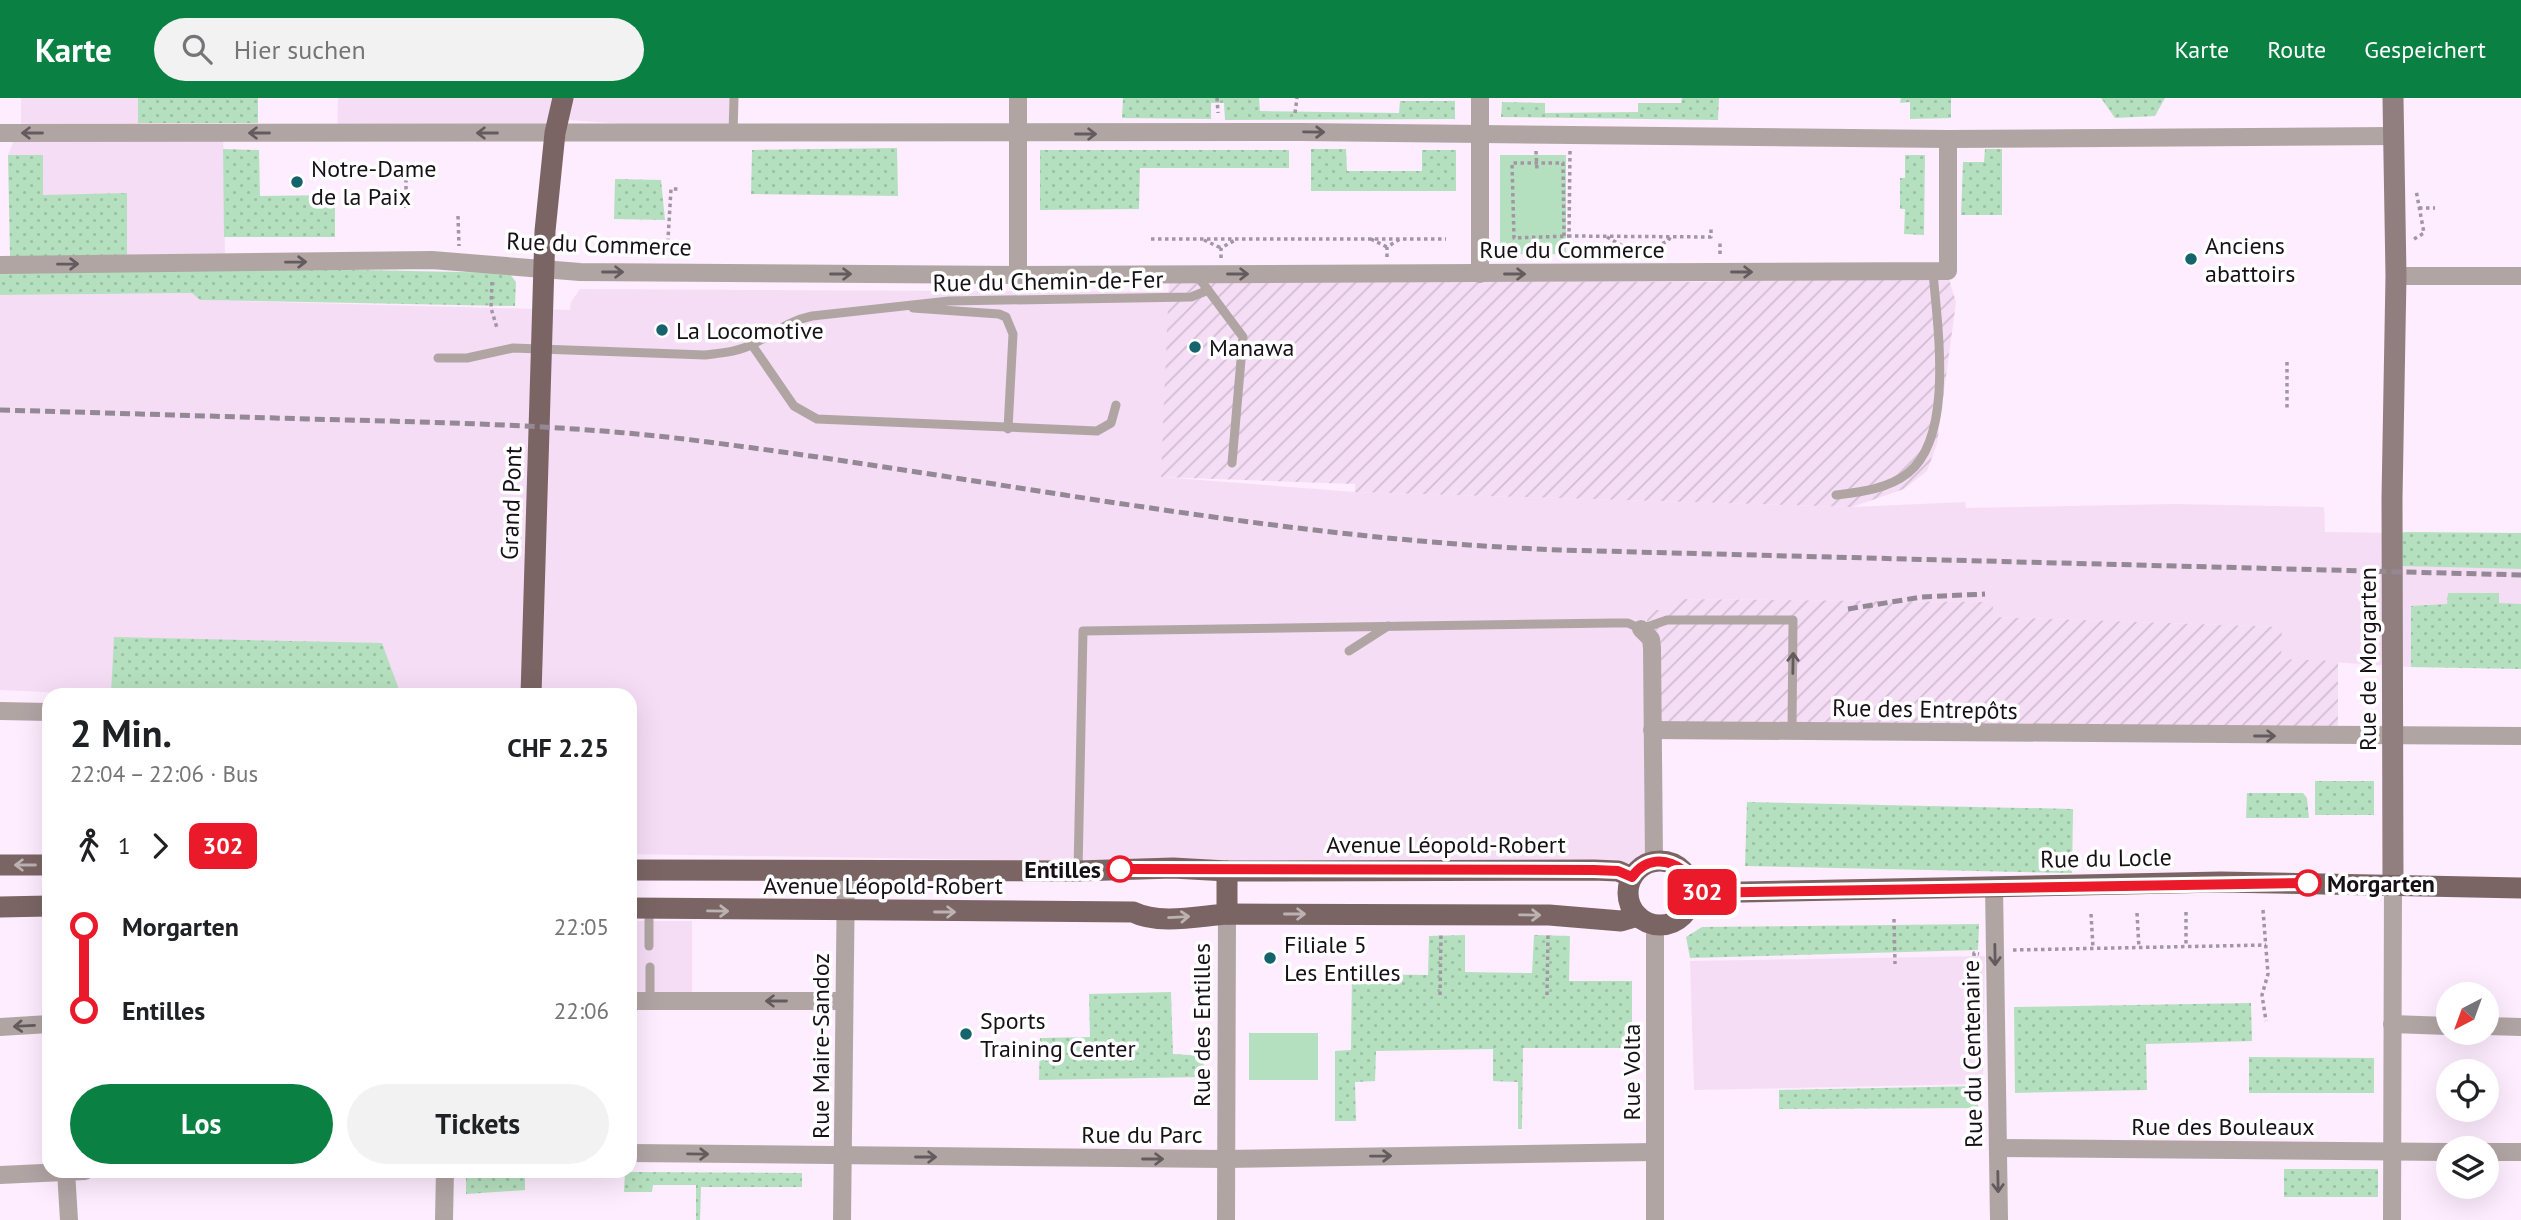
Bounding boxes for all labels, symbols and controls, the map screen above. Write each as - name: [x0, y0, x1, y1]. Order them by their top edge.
- search box: [154, 18, 644, 81]
- text: Karte: [35, 28, 112, 71]
- icon: search: [178, 30, 216, 68]
- text: Hier suchen: [234, 33, 366, 66]
- text: Karte: [2174, 34, 2229, 65]
- text: Route: [2267, 34, 2326, 65]
- text: Gespeichert: [2364, 34, 2486, 65]
- one-way arrow: [1302, 125, 1325, 139]
- one-way arrow: [20, 126, 43, 140]
- one-way arrow: [248, 126, 271, 140]
- one-way arrow: [475, 126, 498, 140]
- one-way arrow: [1075, 127, 1098, 141]
- place label: Notre-Dame de la Paix: [311, 153, 436, 212]
- marker: Notre-Dame de la Paix: [289, 174, 305, 190]
- street label: Rue du Commerce: [506, 225, 692, 263]
- place label: Anciens abattoirs: [2205, 230, 2295, 289]
- street label: Rue du Commerce: [1479, 234, 1665, 265]
- marker: Anciens abattoirs: [2183, 251, 2199, 267]
- one-way arrow: [284, 255, 307, 269]
- one-way arrow: [56, 257, 79, 271]
- street label: Rue du Chemin-de-Fer: [932, 263, 1164, 299]
- one-way arrow: [601, 265, 624, 279]
- one-way arrow: [1730, 265, 1753, 279]
- one-way arrow: [829, 267, 852, 281]
- one-way arrow: [1226, 267, 1249, 281]
- one-way arrow: [1503, 267, 1526, 280]
- place label: La Locomotive: [676, 315, 824, 346]
- marker: La Locomotive: [654, 322, 670, 338]
- place label: Manawa: [1209, 332, 1294, 363]
- marker: Manawa: [1187, 339, 1203, 355]
- street label: Grand Pont: [494, 446, 528, 560]
- street label: Rue de Morgarten: [2352, 567, 2383, 751]
- one-way arrow: [1786, 652, 1799, 675]
- street label: Rue des Entrepôts: [1832, 692, 2018, 726]
- text: 2 Min.: [70, 708, 172, 757]
- one-way arrow: [2253, 729, 2276, 743]
- text: CHF 2.25: [507, 731, 609, 764]
- text: 22:04 – 22:06 · Bus: [70, 759, 258, 788]
- icon: walk: [70, 827, 108, 865]
- icon: forward: [141, 827, 179, 865]
- street label: Avenue Léopold-Robert: [1326, 829, 1566, 860]
- text: 302: [203, 830, 243, 861]
- text: 1: [118, 831, 131, 860]
- street label: Rue du Locle: [2040, 841, 2172, 875]
- place label: Entilles: [1024, 854, 1101, 885]
- marker: Entilles: [1107, 856, 1133, 882]
- one-way arrow: [13, 858, 36, 871]
- place label: Morgarten: [2327, 868, 2435, 899]
- line badge: 302: [1662, 869, 1742, 915]
- street label: Avenue Léopold-Robert: [763, 870, 1003, 901]
- marker: Morgarten: [2295, 870, 2321, 896]
- text: 302: [1682, 876, 1722, 907]
- one-way arrow: [706, 904, 729, 917]
- one-way arrow: [933, 905, 956, 919]
- one-way arrow: [1283, 907, 1306, 921]
- one-way arrow: [1518, 908, 1541, 922]
- text: Morgarten: [122, 910, 239, 943]
- one-way arrow: [1168, 910, 1191, 923]
- text: 22:05: [554, 912, 609, 941]
- place label: Filiale 5 Les Entilles: [1284, 929, 1401, 988]
- street label: Rue des Entilles: [1186, 943, 1217, 1107]
- one-way arrow: [1988, 943, 2002, 966]
- marker: Filiale 5 Les Entilles: [1262, 950, 1278, 966]
- street label: Rue Maire-Sandoz: [805, 953, 836, 1139]
- street label: Rue du Centenaire: [1955, 960, 1989, 1148]
- north arrow: [2436, 982, 2499, 1045]
- map controls: [2436, 982, 2499, 1199]
- text: Entilles: [122, 994, 205, 1027]
- one-way arrow: [764, 994, 787, 1008]
- text: 22:06: [554, 996, 609, 1025]
- place label: Sports Training Center: [980, 1005, 1136, 1064]
- one-way arrow: [13, 1019, 36, 1032]
- street label: Rue Volta: [1616, 1023, 1647, 1121]
- marker: Sports Training Center: [958, 1026, 974, 1042]
- button: locate: [2436, 1059, 2499, 1122]
- button: Los: [70, 1084, 333, 1164]
- button: Tickets: [347, 1084, 609, 1164]
- street label: Rue des Bouleaux: [2131, 1111, 2315, 1142]
- street label: Rue du Parc: [1081, 1119, 1203, 1150]
- button: layers: [2436, 1136, 2499, 1199]
- one-way arrow: [686, 1147, 709, 1161]
- one-way arrow: [1369, 1150, 1392, 1163]
- one-way arrow: [914, 1151, 937, 1164]
- one-way arrow: [1141, 1152, 1164, 1166]
- one-way arrow: [1991, 1170, 2005, 1193]

